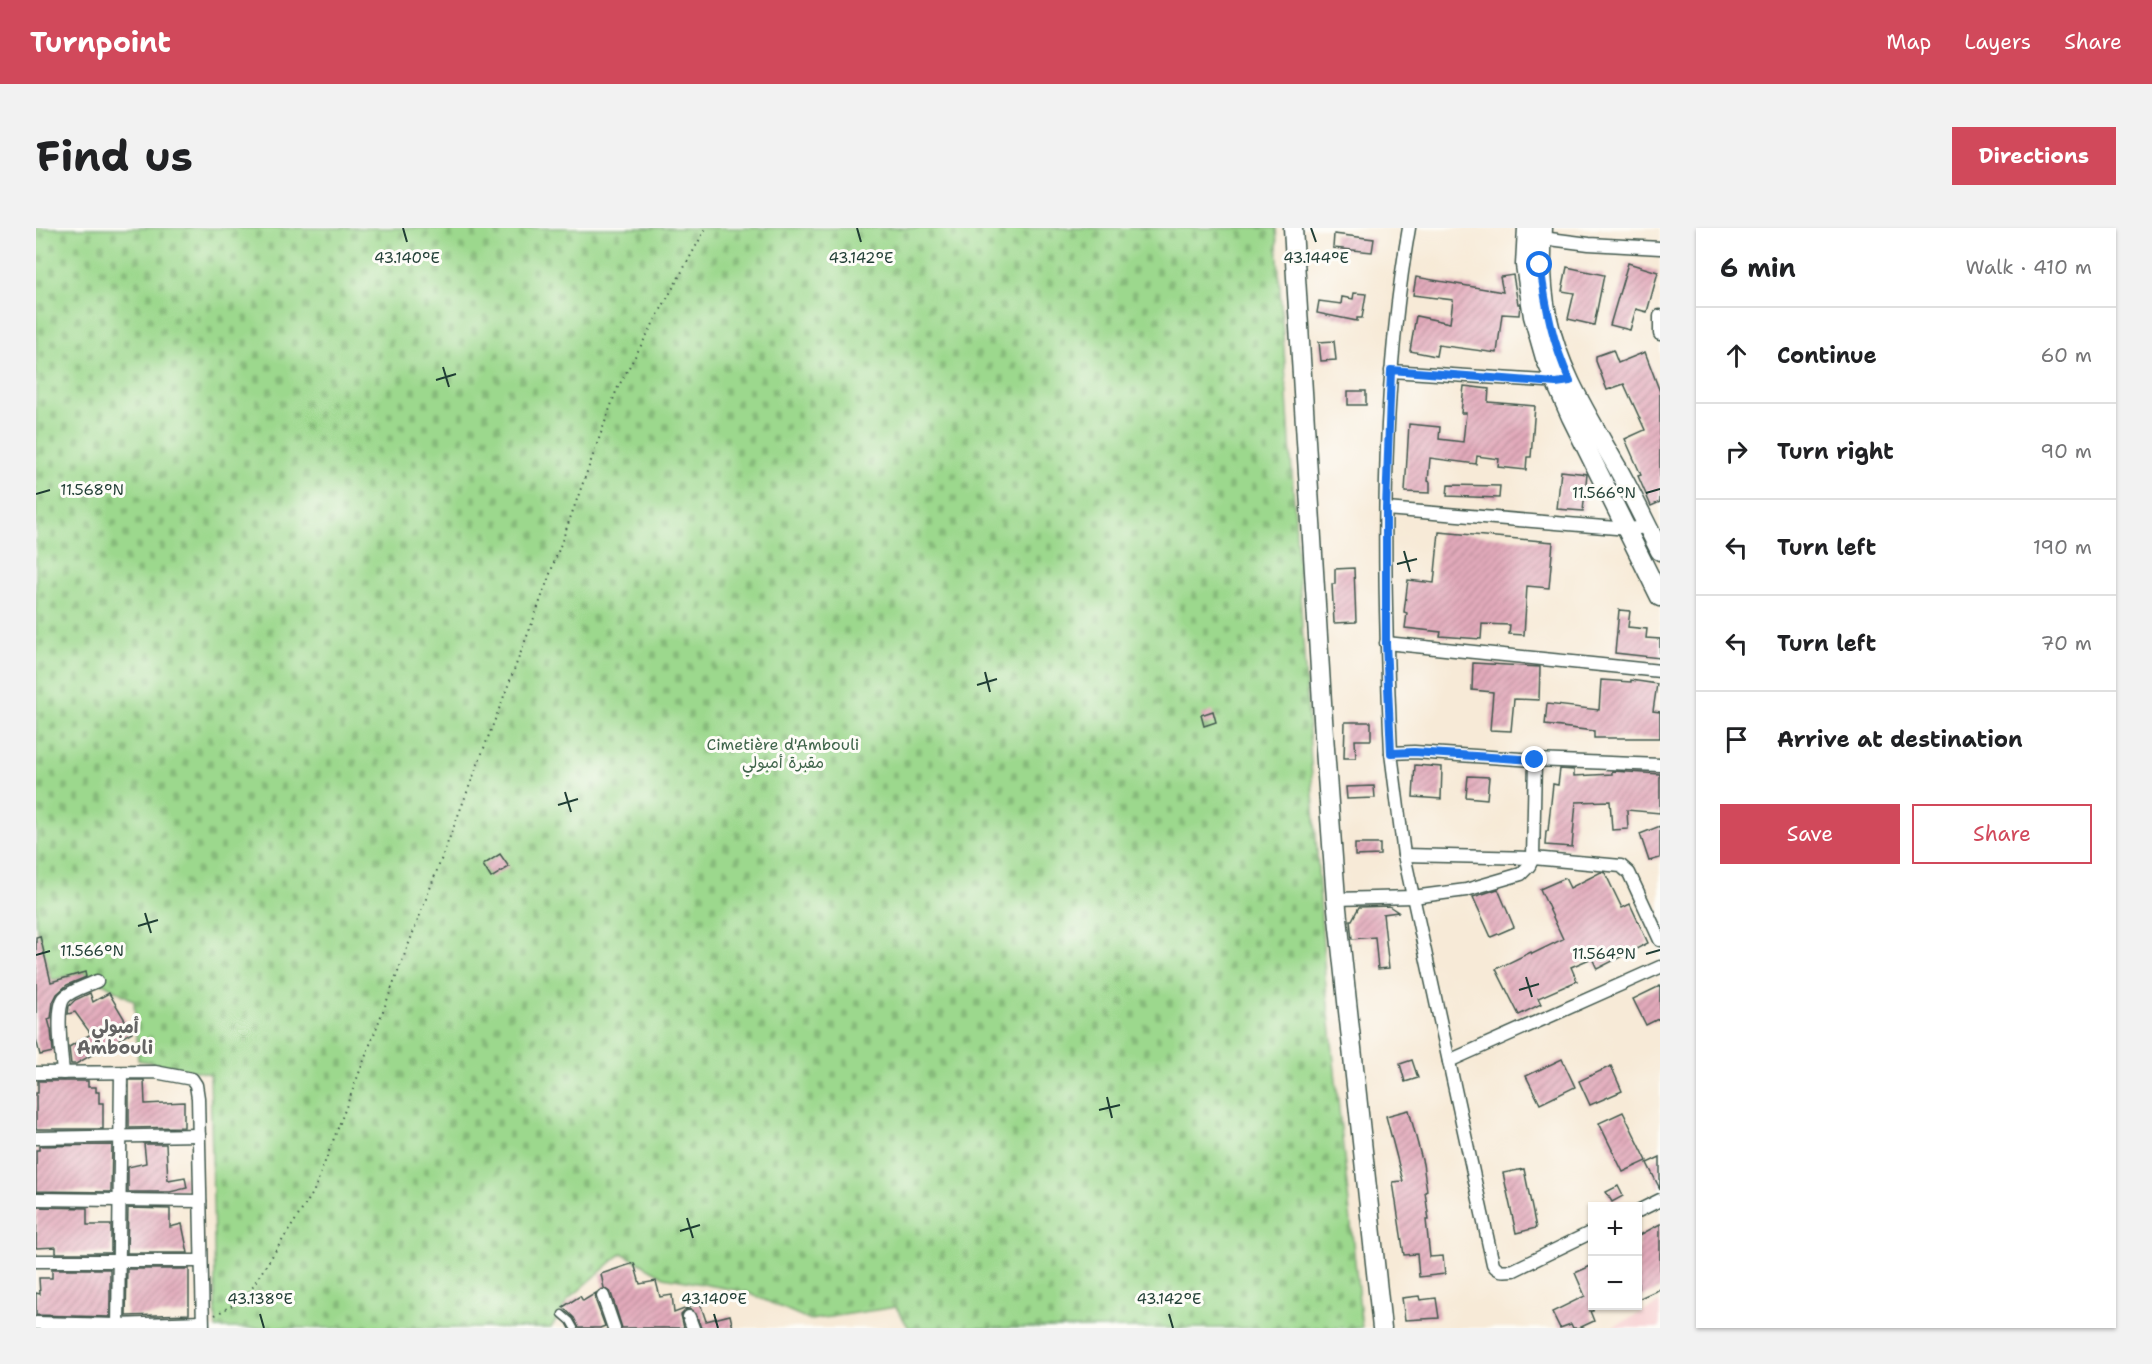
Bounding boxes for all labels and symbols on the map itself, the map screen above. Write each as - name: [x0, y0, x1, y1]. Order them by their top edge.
- text: 43.140°E: [374, 248, 440, 268]
- text: 43.142°E: [829, 248, 894, 268]
- text: 43.144°E: [1283, 248, 1349, 268]
- route start: [1526, 251, 1552, 277]
- text: 11.568°N: [60, 480, 124, 500]
- text: 11.566°N: [1572, 483, 1636, 503]
- park label: Cimetière d'Ambouli مقبرة أمبولي: [707, 734, 859, 777]
- route end: [1521, 746, 1547, 772]
- text: 11.566°N: [60, 941, 124, 961]
- text: 11.564°N: [1572, 944, 1636, 964]
- district label: أمبولي Ambouli: [77, 1015, 153, 1060]
- text: 43.138°E: [227, 1289, 293, 1309]
- text: 43.140°E: [681, 1289, 747, 1309]
- text: 43.142°E: [1137, 1289, 1202, 1309]

